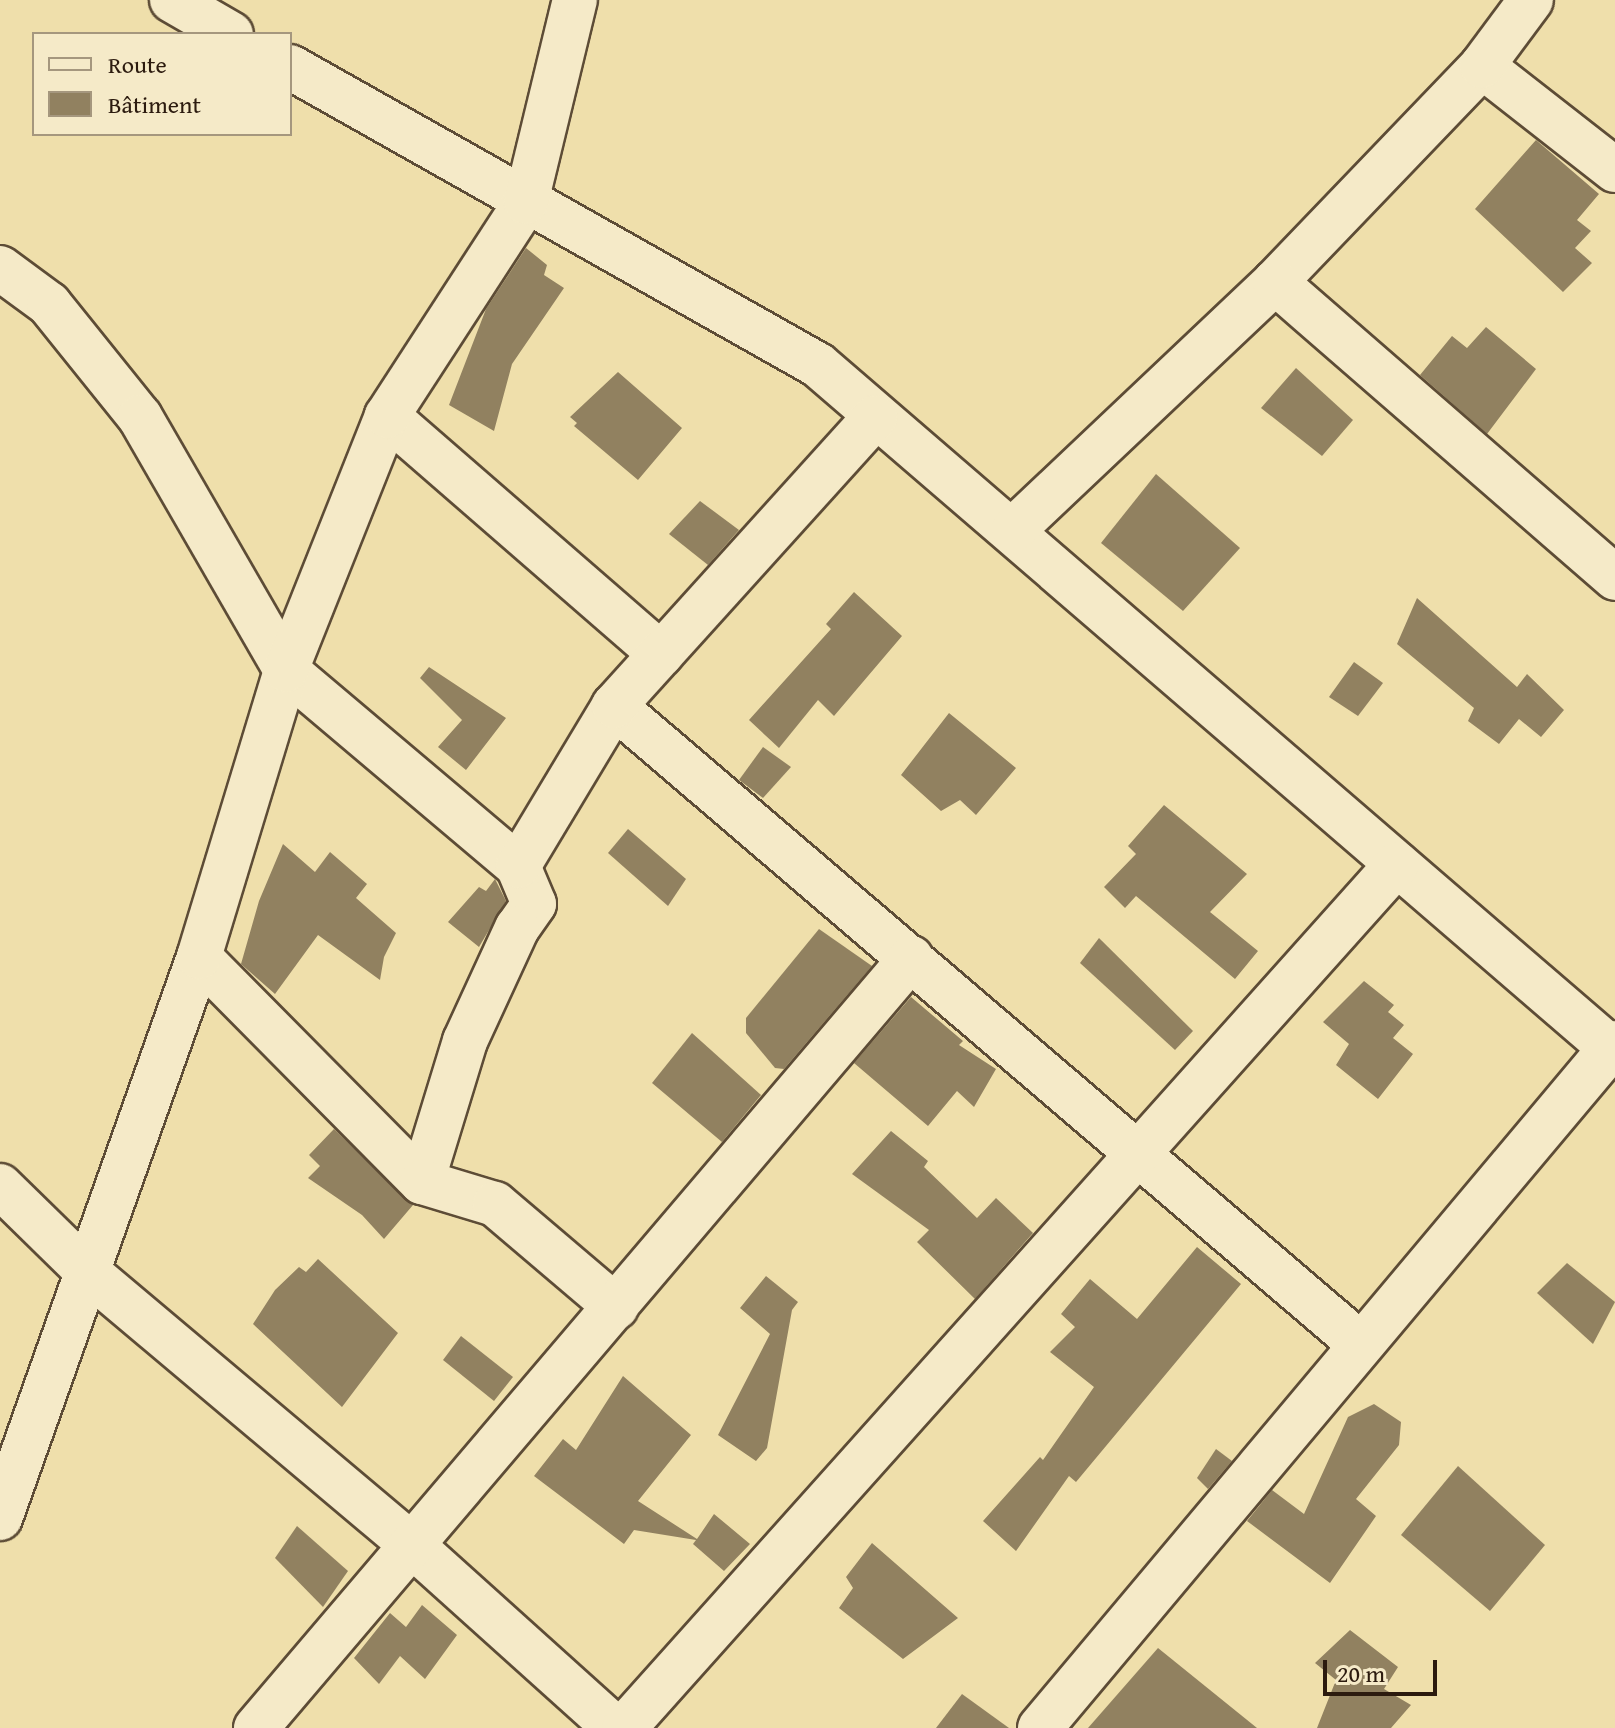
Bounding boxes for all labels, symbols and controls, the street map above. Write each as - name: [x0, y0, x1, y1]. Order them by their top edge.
- legend: [32, 32, 292, 136]
- text: Route: [108, 47, 167, 82]
- text: Bâtiment: [108, 87, 201, 122]
- scale bar: [1327, 1644, 1441, 1694]
- text: 20 m: [1337, 1656, 1385, 1691]

